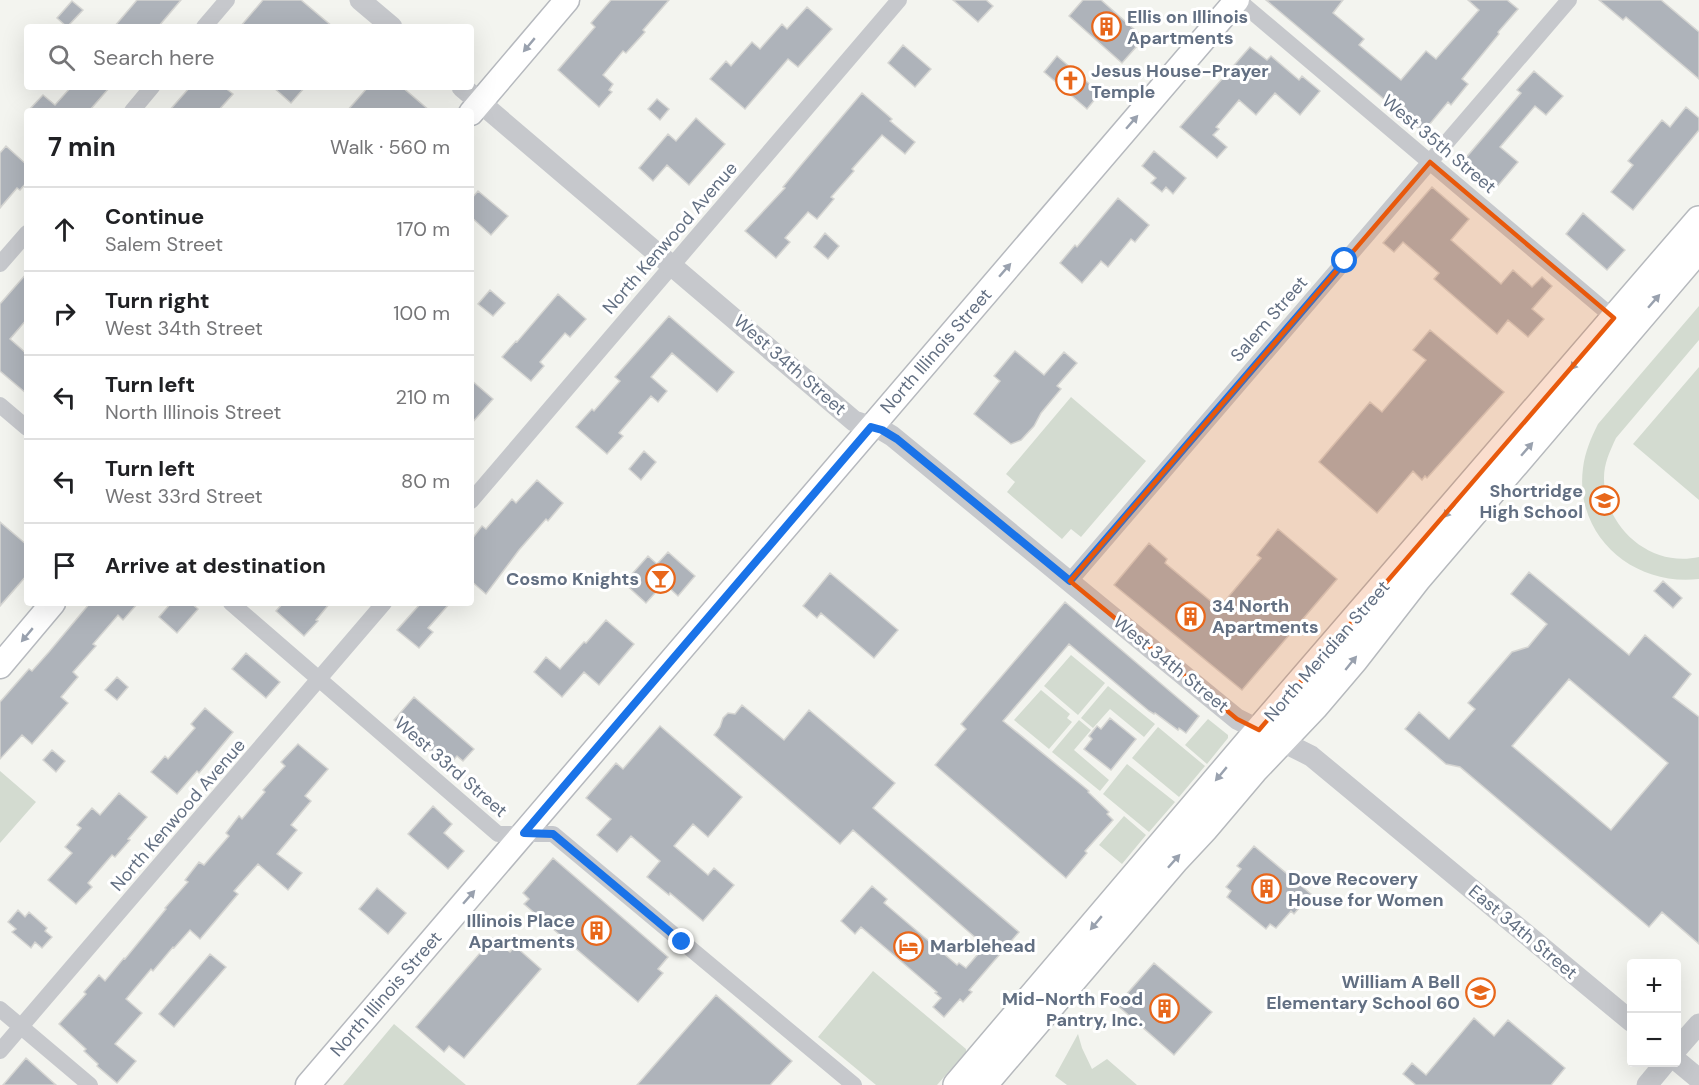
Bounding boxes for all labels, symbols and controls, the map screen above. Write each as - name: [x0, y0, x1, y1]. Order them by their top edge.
- place label: Ellis on Illinois Apartments: [1127, 5, 1248, 50]
- building icon: Ellis on Illinois Apartments: [1090, 11, 1122, 43]
- search box: [24, 24, 474, 90]
- one-way arrow: [523, 37, 536, 52]
- icon: search: [45, 41, 78, 74]
- text: Search here: [93, 43, 214, 72]
- place label: Jesus House-Prayer Temple: [1091, 59, 1269, 104]
- church icon: Jesus House-Prayer Temple: [1054, 65, 1086, 97]
- street label: West 35th Street: [1377, 89, 1501, 199]
- one-way arrow: [1126, 114, 1139, 130]
- text: 7 min: [48, 130, 116, 164]
- text: Walk · 560 m: [330, 134, 450, 160]
- street label: North Kenwood Avenue: [597, 157, 743, 319]
- text: Continue: [105, 202, 204, 231]
- icon: ahead: [48, 213, 81, 246]
- text: 170 m: [397, 216, 450, 242]
- text: Salem Street: [105, 231, 223, 257]
- route start: [1331, 247, 1357, 273]
- one-way arrow: [999, 262, 1012, 278]
- street label: Salem Street: [1225, 271, 1313, 367]
- street label: North Illinois Street: [875, 283, 997, 419]
- text: Turn right: [105, 286, 210, 315]
- one-way arrow: [1647, 294, 1660, 309]
- icon: right: [48, 297, 81, 330]
- text: 100 m: [393, 300, 450, 326]
- street label: West 34th Street: [729, 309, 851, 421]
- text: West 34th Street: [105, 315, 263, 341]
- one-way arrow: [1570, 355, 1583, 370]
- text: Turn left: [105, 370, 195, 399]
- icon: left: [48, 381, 81, 414]
- text: 210 m: [395, 384, 450, 410]
- text: North Illinois Street: [105, 399, 281, 425]
- one-way arrow: [1520, 442, 1533, 457]
- text: Turn left: [105, 454, 195, 483]
- icon: left: [48, 465, 81, 498]
- text: 80 m: [401, 468, 450, 494]
- place label: Shortridge High School: [1479, 479, 1583, 524]
- text: West 33rd Street: [105, 483, 263, 509]
- school or university icon: Shortridge High School: [1588, 485, 1620, 517]
- one-way arrow: [1443, 503, 1456, 518]
- icon: arrive: [48, 549, 81, 582]
- text: Arrive at destination: [105, 551, 326, 580]
- bar icon: Cosmo Knights: [644, 563, 676, 595]
- place label: Cosmo Knights: [506, 567, 639, 591]
- street label: North Meridian Street: [1259, 575, 1395, 727]
- place label: 34 North Apartments: [1212, 594, 1319, 639]
- building icon: 34 North Apartments: [1175, 600, 1207, 632]
- street label: West 34th Street: [1108, 610, 1234, 718]
- one-way arrow: [20, 627, 33, 643]
- one-way arrow: [1345, 655, 1358, 671]
- street label: West 33rd Street: [390, 711, 512, 823]
- street label: North Kenwood Avenue: [105, 734, 251, 896]
- one-way arrow: [1215, 766, 1228, 781]
- one-way arrow: [1167, 854, 1181, 869]
- place label: Dove Recovery House for Women: [1288, 867, 1444, 912]
- building icon: Dove Recovery House for Women: [1251, 873, 1283, 905]
- street label: East 34th Street: [1463, 879, 1583, 985]
- one-way arrow: [462, 890, 475, 905]
- place label: Illinois Place Apartments: [467, 909, 575, 954]
- building icon: Illinois Place Apartments: [580, 915, 612, 947]
- one-way arrow: [1089, 915, 1102, 931]
- street label: North Illinois Street: [325, 926, 447, 1062]
- route end: [668, 928, 694, 954]
- hotel icon: Marblehead: [893, 930, 925, 962]
- place label: Marblehead: [930, 934, 1036, 958]
- map controls: [1627, 959, 1681, 1067]
- button: +: [1627, 959, 1681, 1013]
- place label: William A Bell Elementary School 60: [1266, 970, 1460, 1015]
- school or university icon: William A Bell Elementary School 60: [1465, 976, 1497, 1008]
- place label: Mid-North Food Pantry, Inc.: [1002, 987, 1143, 1032]
- building icon: Mid-North Food Pantry, Inc.: [1148, 993, 1180, 1025]
- button: −: [1627, 1013, 1681, 1067]

